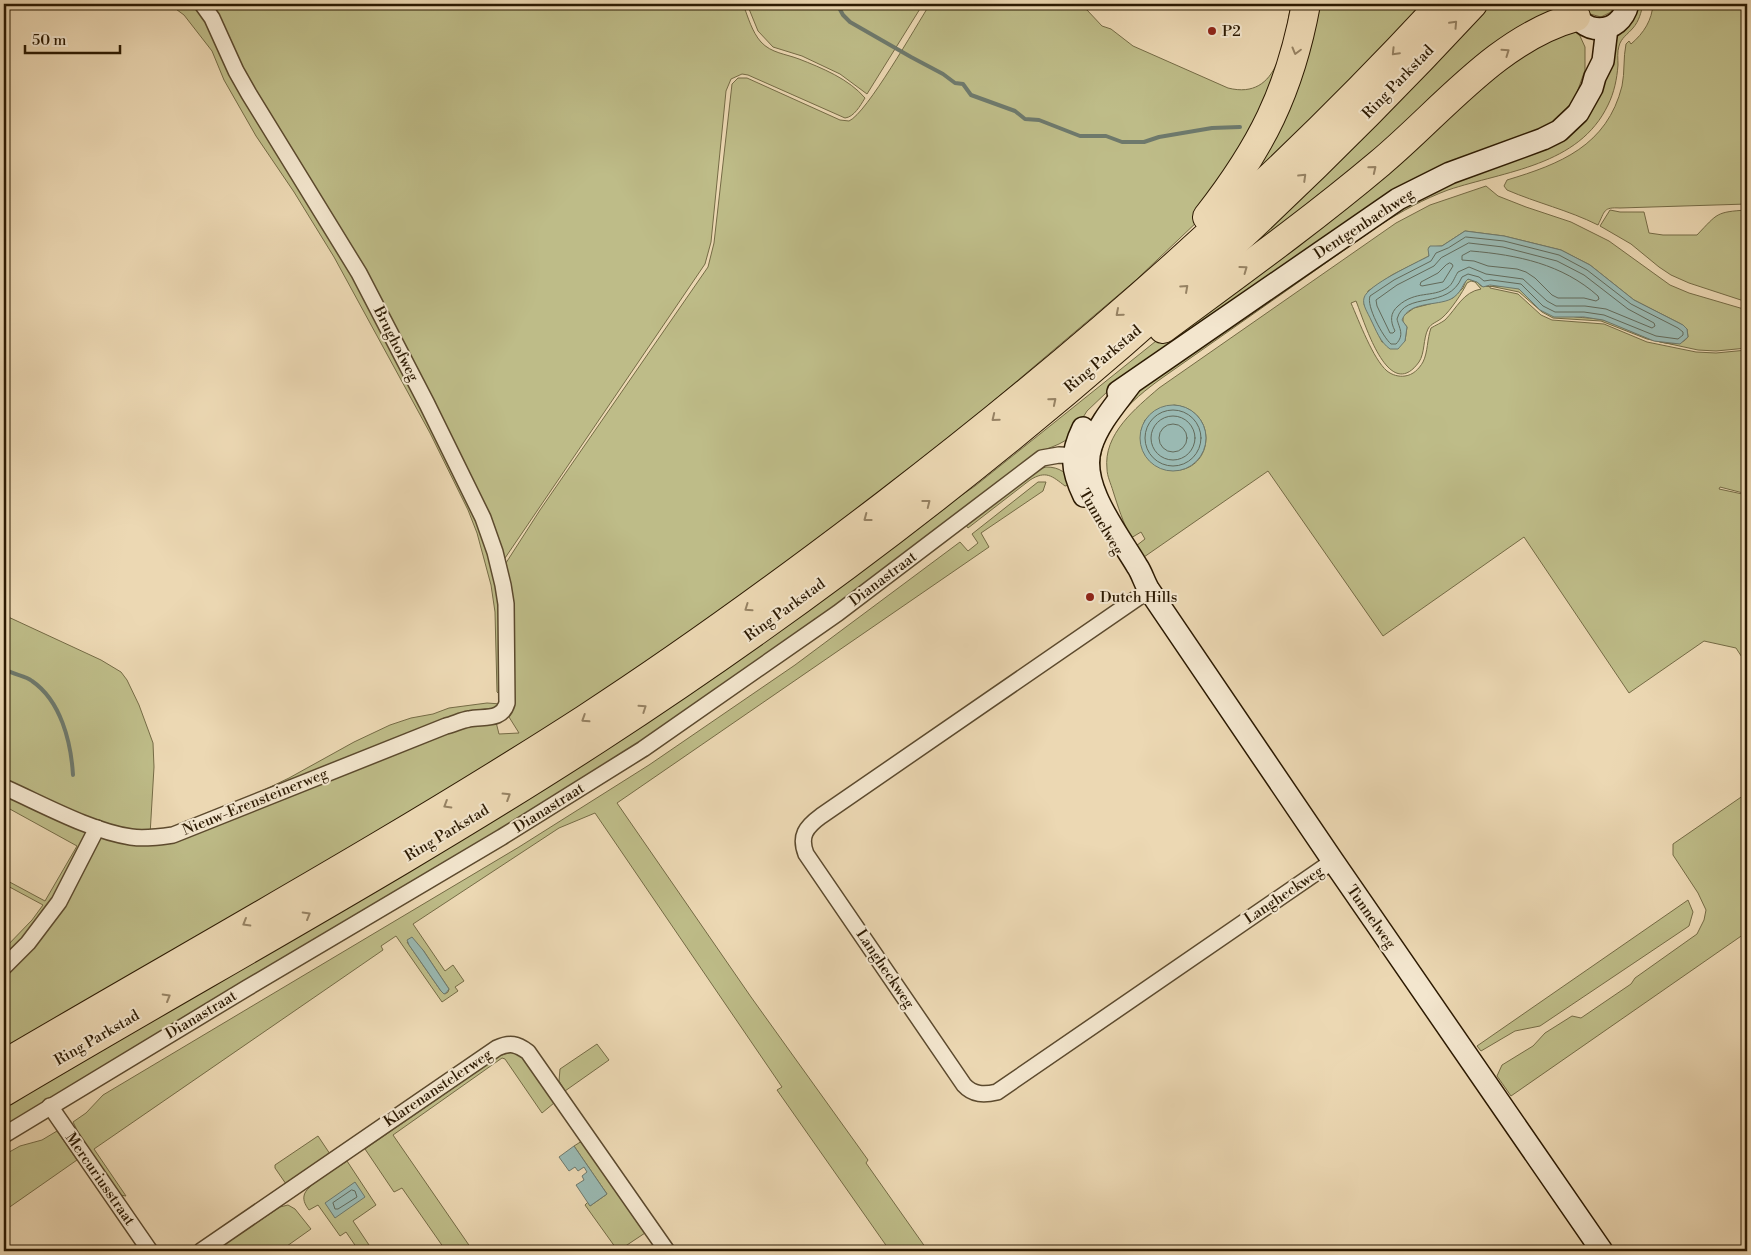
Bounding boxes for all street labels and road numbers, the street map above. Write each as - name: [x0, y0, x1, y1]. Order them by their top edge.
- street label: Ring Parkstad: [1358, 41, 1438, 123]
- street label: Dentgenbachweg: [1310, 184, 1418, 263]
- street label: Brughofweg: [368, 302, 423, 385]
- street label: Ring Parkstad: [1060, 321, 1146, 397]
- street label: Tunnelweg: [1074, 485, 1128, 559]
- street label: Dianastraat: [845, 547, 921, 611]
- street label: Ring Parkstad: [741, 574, 830, 646]
- street label: Nieuw-Erensteinerweg: [179, 764, 331, 840]
- street label: Dianastraat: [510, 778, 588, 837]
- street label: Ring Parkstad: [401, 800, 493, 866]
- street label: Langheckweg: [1241, 861, 1328, 929]
- street label: Tunnelweg: [1342, 882, 1400, 953]
- street label: Langheckweg: [851, 926, 919, 1013]
- street label: Dianastraat: [162, 986, 241, 1044]
- street label: Ring Parkstad: [51, 1006, 143, 1070]
- street label: Klarenanstelerweg: [380, 1045, 496, 1131]
- street label: Mercuriusstraat: [61, 1129, 139, 1230]

